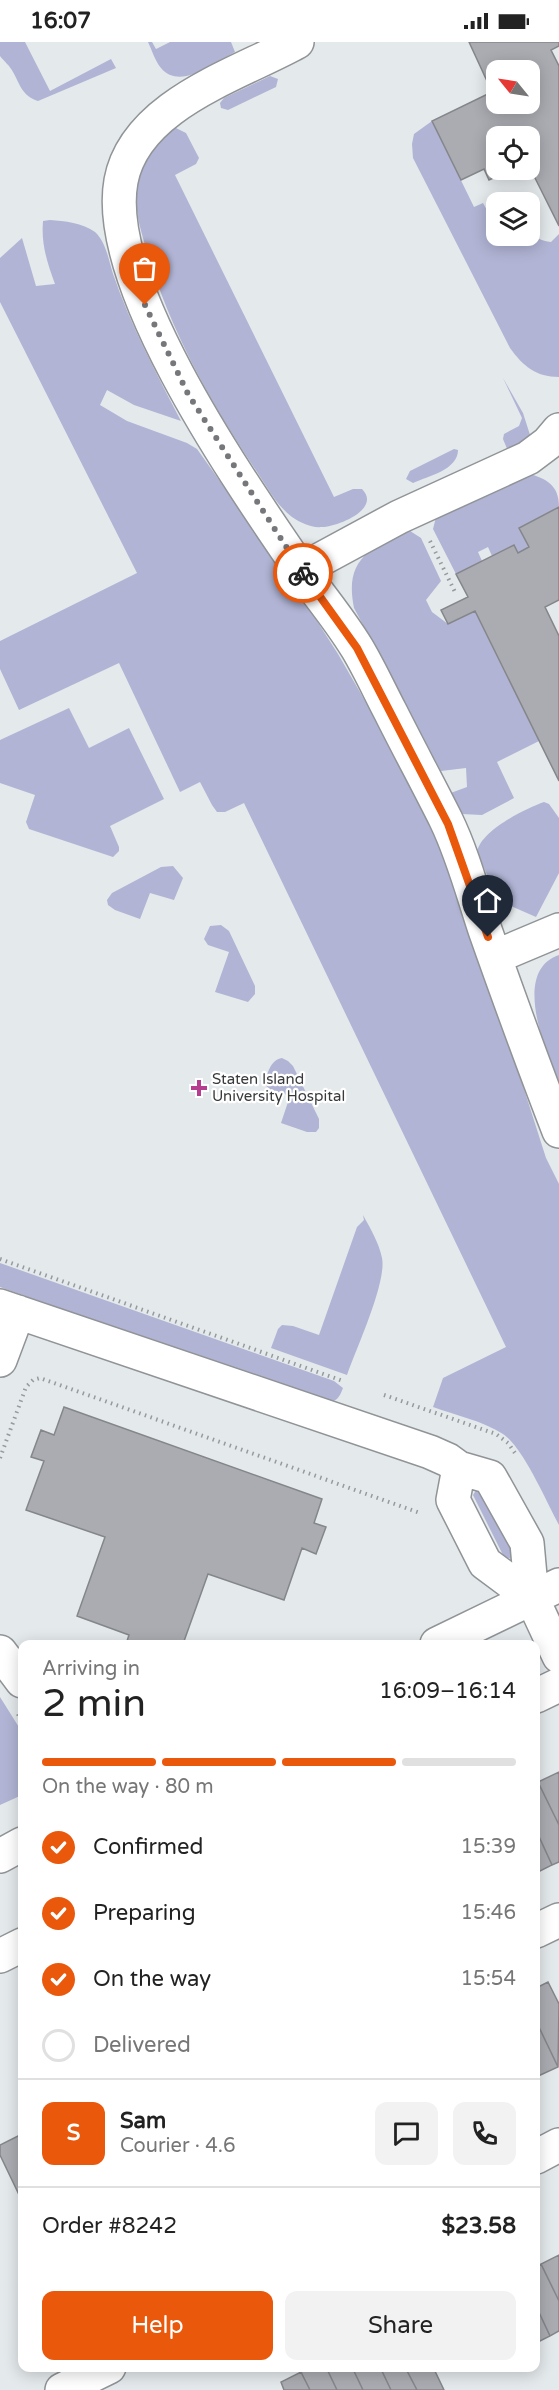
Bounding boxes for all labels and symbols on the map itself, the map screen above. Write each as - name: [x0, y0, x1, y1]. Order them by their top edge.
- north arrow: [486, 60, 540, 114]
- pin: [119, 243, 170, 305]
- courier: [273, 543, 333, 603]
- pin: [462, 875, 513, 937]
- place label: Staten Island University Hospital: [212, 1070, 345, 1105]
- marker: Staten Island University Hospital: [190, 1079, 208, 1097]

